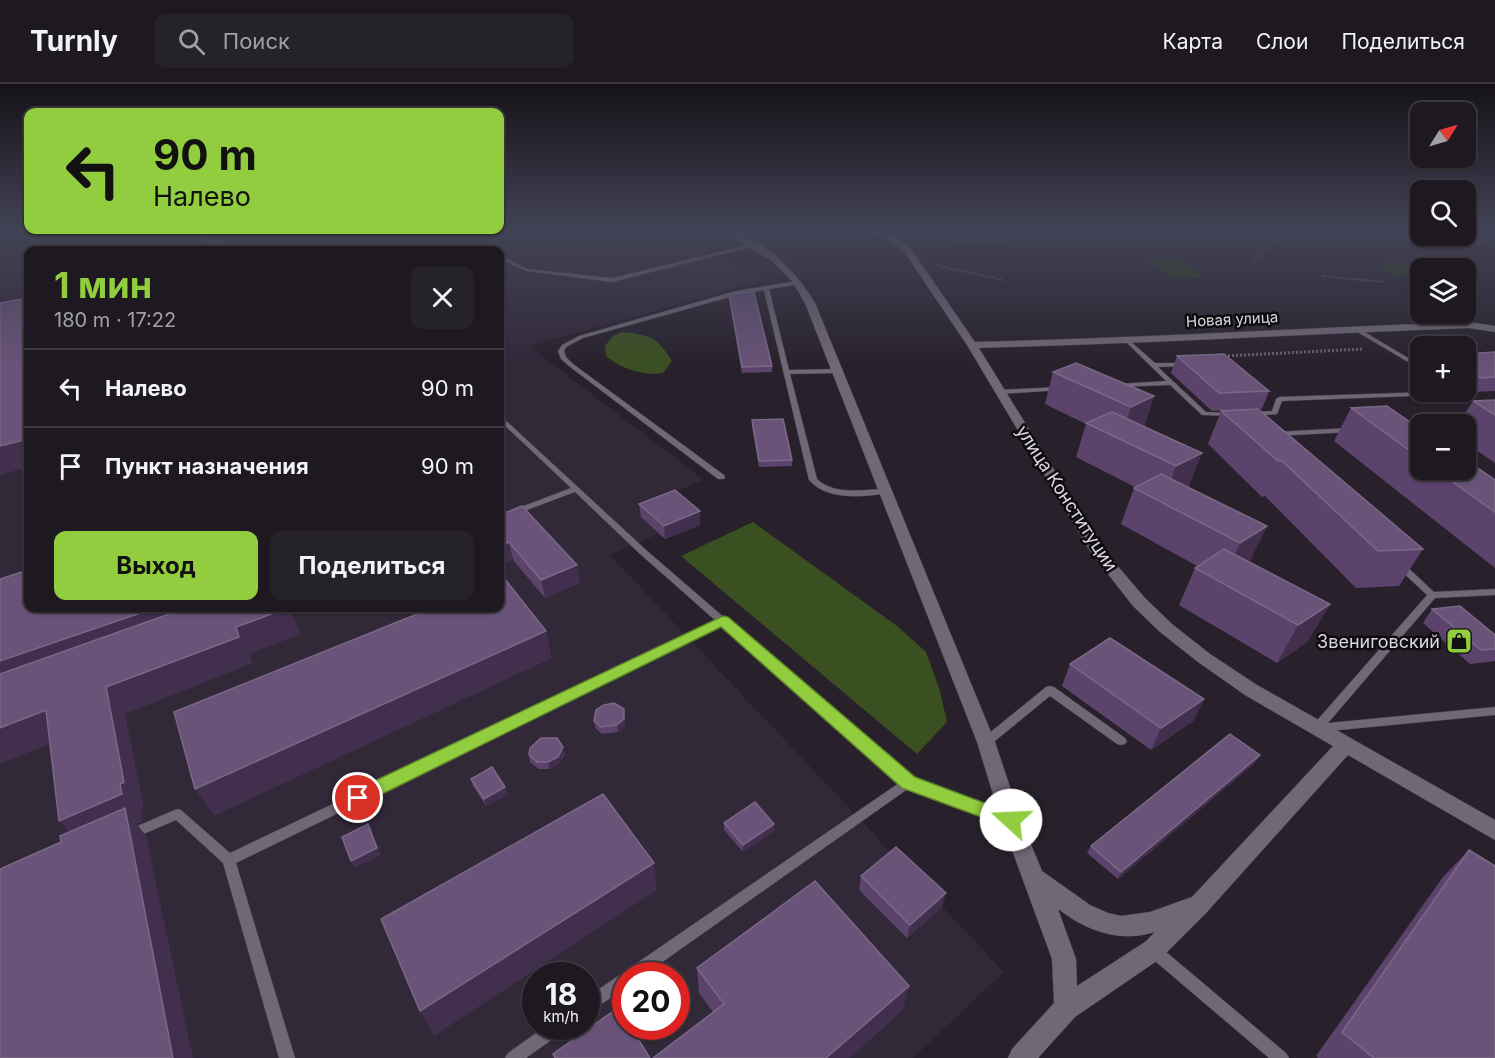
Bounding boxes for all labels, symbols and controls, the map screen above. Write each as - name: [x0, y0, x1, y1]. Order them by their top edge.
- search box: [154, 14, 574, 68]
- text: Turnly: [30, 24, 118, 58]
- icon: search: [175, 25, 208, 58]
- text: Поиск: [223, 28, 290, 54]
- text: Карта: [1163, 29, 1223, 54]
- text: Слои: [1256, 29, 1308, 54]
- text: Поделиться: [1341, 29, 1465, 54]
- north arrow: [1410, 102, 1476, 168]
- map controls: [1410, 102, 1476, 480]
- text: 90 m: [153, 129, 257, 180]
- icon: left: [54, 132, 132, 210]
- text: Налево: [153, 180, 251, 213]
- button: search: [1410, 180, 1476, 246]
- button: layers: [1410, 258, 1476, 324]
- text: 1 мин: [54, 263, 152, 307]
- button: close: [411, 266, 474, 329]
- street label: Новая улица: [1185, 307, 1279, 331]
- text: 180 m · 17:22: [54, 308, 176, 332]
- button: +: [1410, 336, 1476, 402]
- icon: left: [54, 372, 87, 405]
- text: Налево: [105, 375, 187, 401]
- text: 90 m: [421, 375, 474, 401]
- button: −: [1410, 414, 1476, 480]
- street label: улица Конституции: [1012, 421, 1122, 575]
- icon: arrive: [54, 450, 87, 483]
- text: Пункт назначения: [105, 453, 309, 479]
- text: 90 m: [421, 453, 474, 479]
- button: Выход: [54, 531, 258, 600]
- button: Поделиться: [270, 531, 474, 600]
- shop icon: Звениговский: [1444, 626, 1474, 656]
- place label: Звениговский: [1317, 631, 1440, 652]
- pin: [332, 772, 383, 823]
- icon: arrive: [341, 781, 374, 814]
- position arrow: [979, 788, 1043, 852]
- speed limit sign: 20: [612, 962, 690, 1040]
- text: 18: [545, 976, 577, 1012]
- text: km/h: [543, 1007, 579, 1026]

